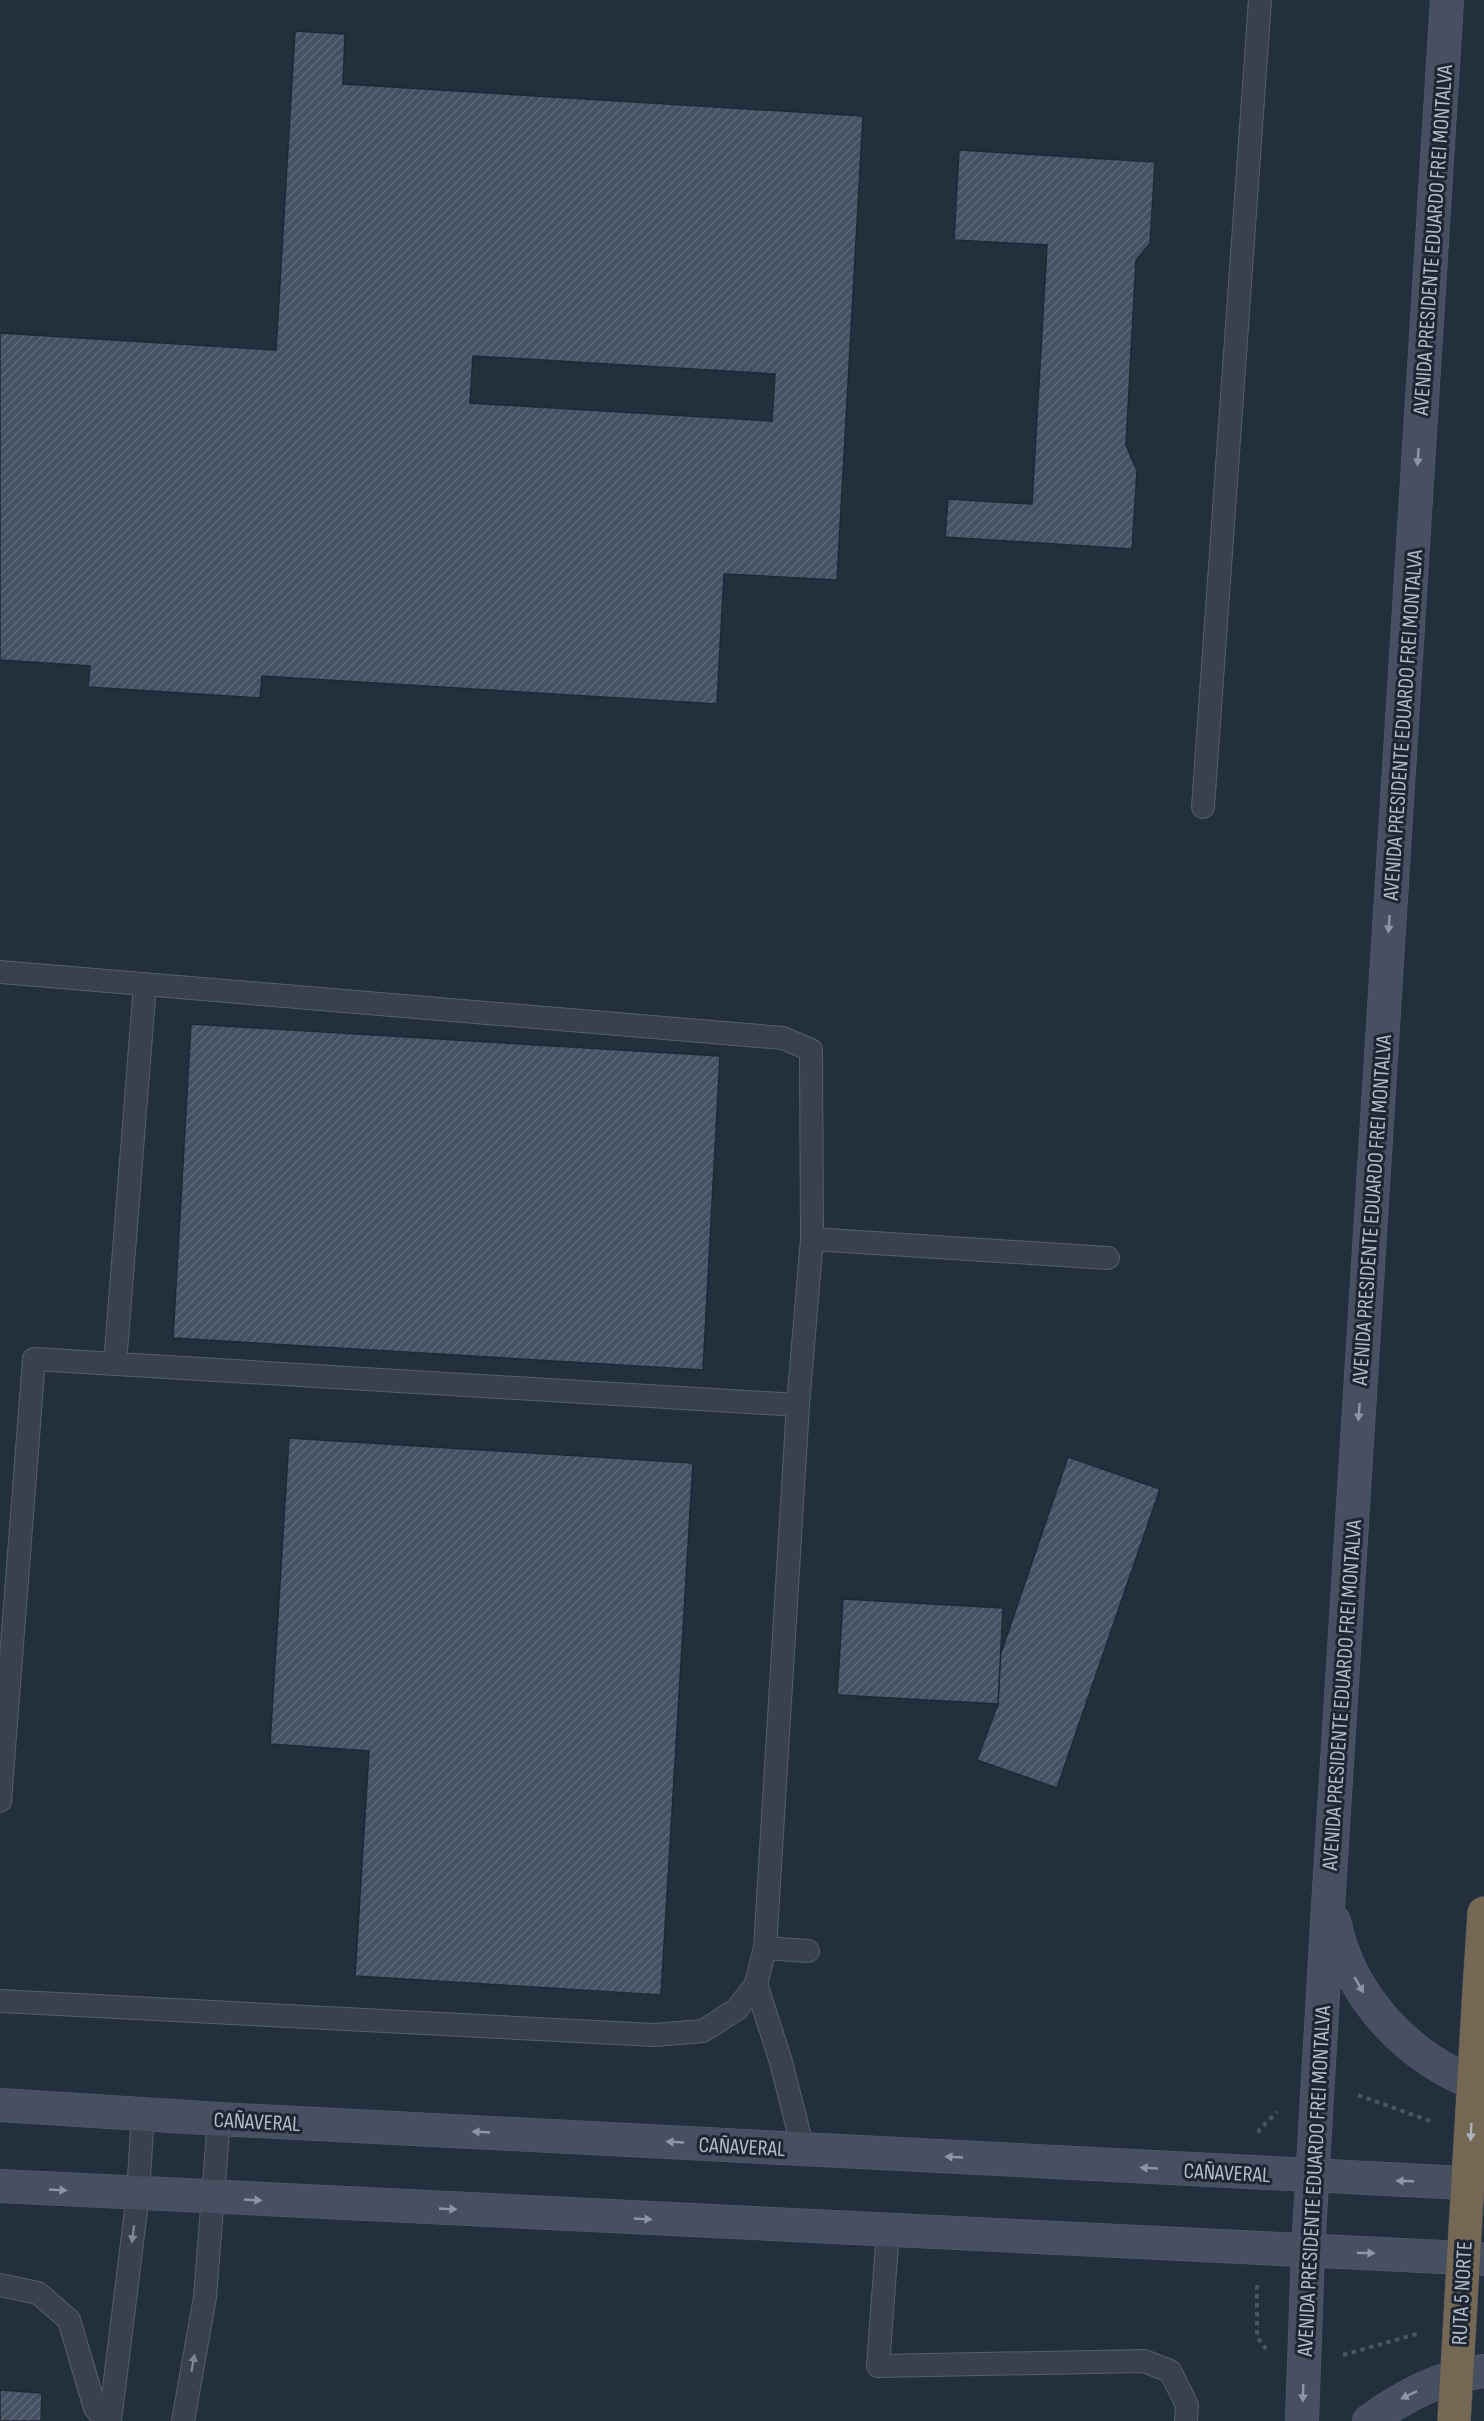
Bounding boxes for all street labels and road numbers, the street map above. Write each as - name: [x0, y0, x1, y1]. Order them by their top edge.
- street label: AVENIDA PRESIDENTE EDUARDO FREI MONTALVA: [1408, 63, 1459, 417]
- street label: AVENIDA PRESIDENTE EDUARDO FREI MONTALVA: [1378, 548, 1429, 902]
- street label: AVENIDA PRESIDENTE EDUARDO FREI MONTALVA: [1347, 1033, 1398, 1387]
- street label: AVENIDA PRESIDENTE EDUARDO FREI MONTALVA: [1317, 1518, 1368, 1872]
- street label: AVENIDA PRESIDENTE EDUARDO FREI MONTALVA: [1292, 2004, 1337, 2358]
- street label: CAÑAVERAL: [213, 2107, 301, 2138]
- street label: CAÑAVERAL: [698, 2132, 786, 2163]
- street label: CAÑAVERAL: [1183, 2158, 1271, 2189]
- street label: RUTA 5 NORTE: [1446, 2240, 1479, 2346]

